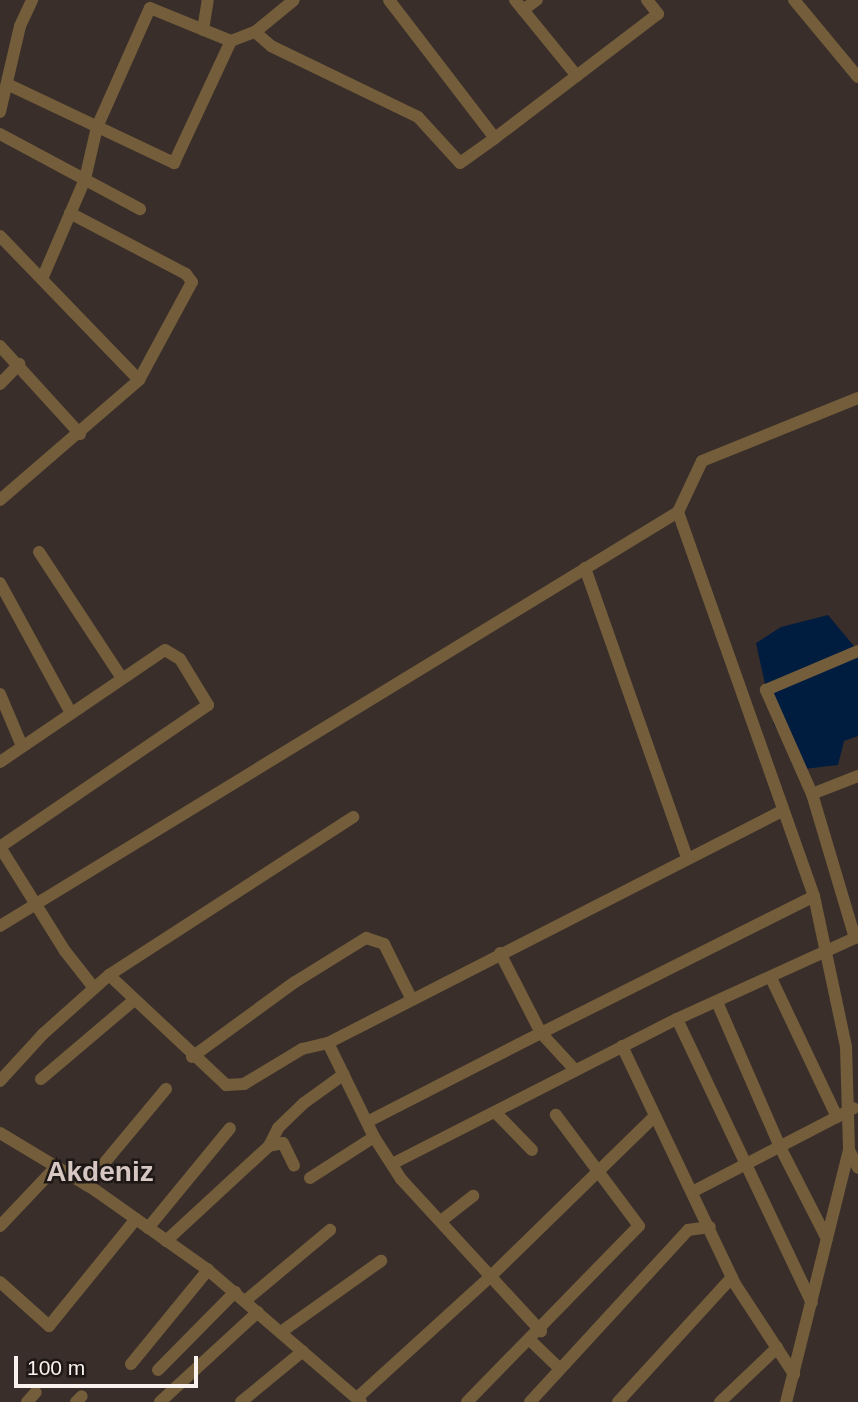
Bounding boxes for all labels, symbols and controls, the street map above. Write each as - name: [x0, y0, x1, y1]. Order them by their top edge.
- district label: Akdeniz: [46, 1155, 154, 1189]
- scale bar: [18, 1342, 201, 1386]
- text: 100 m: [27, 1356, 85, 1379]

